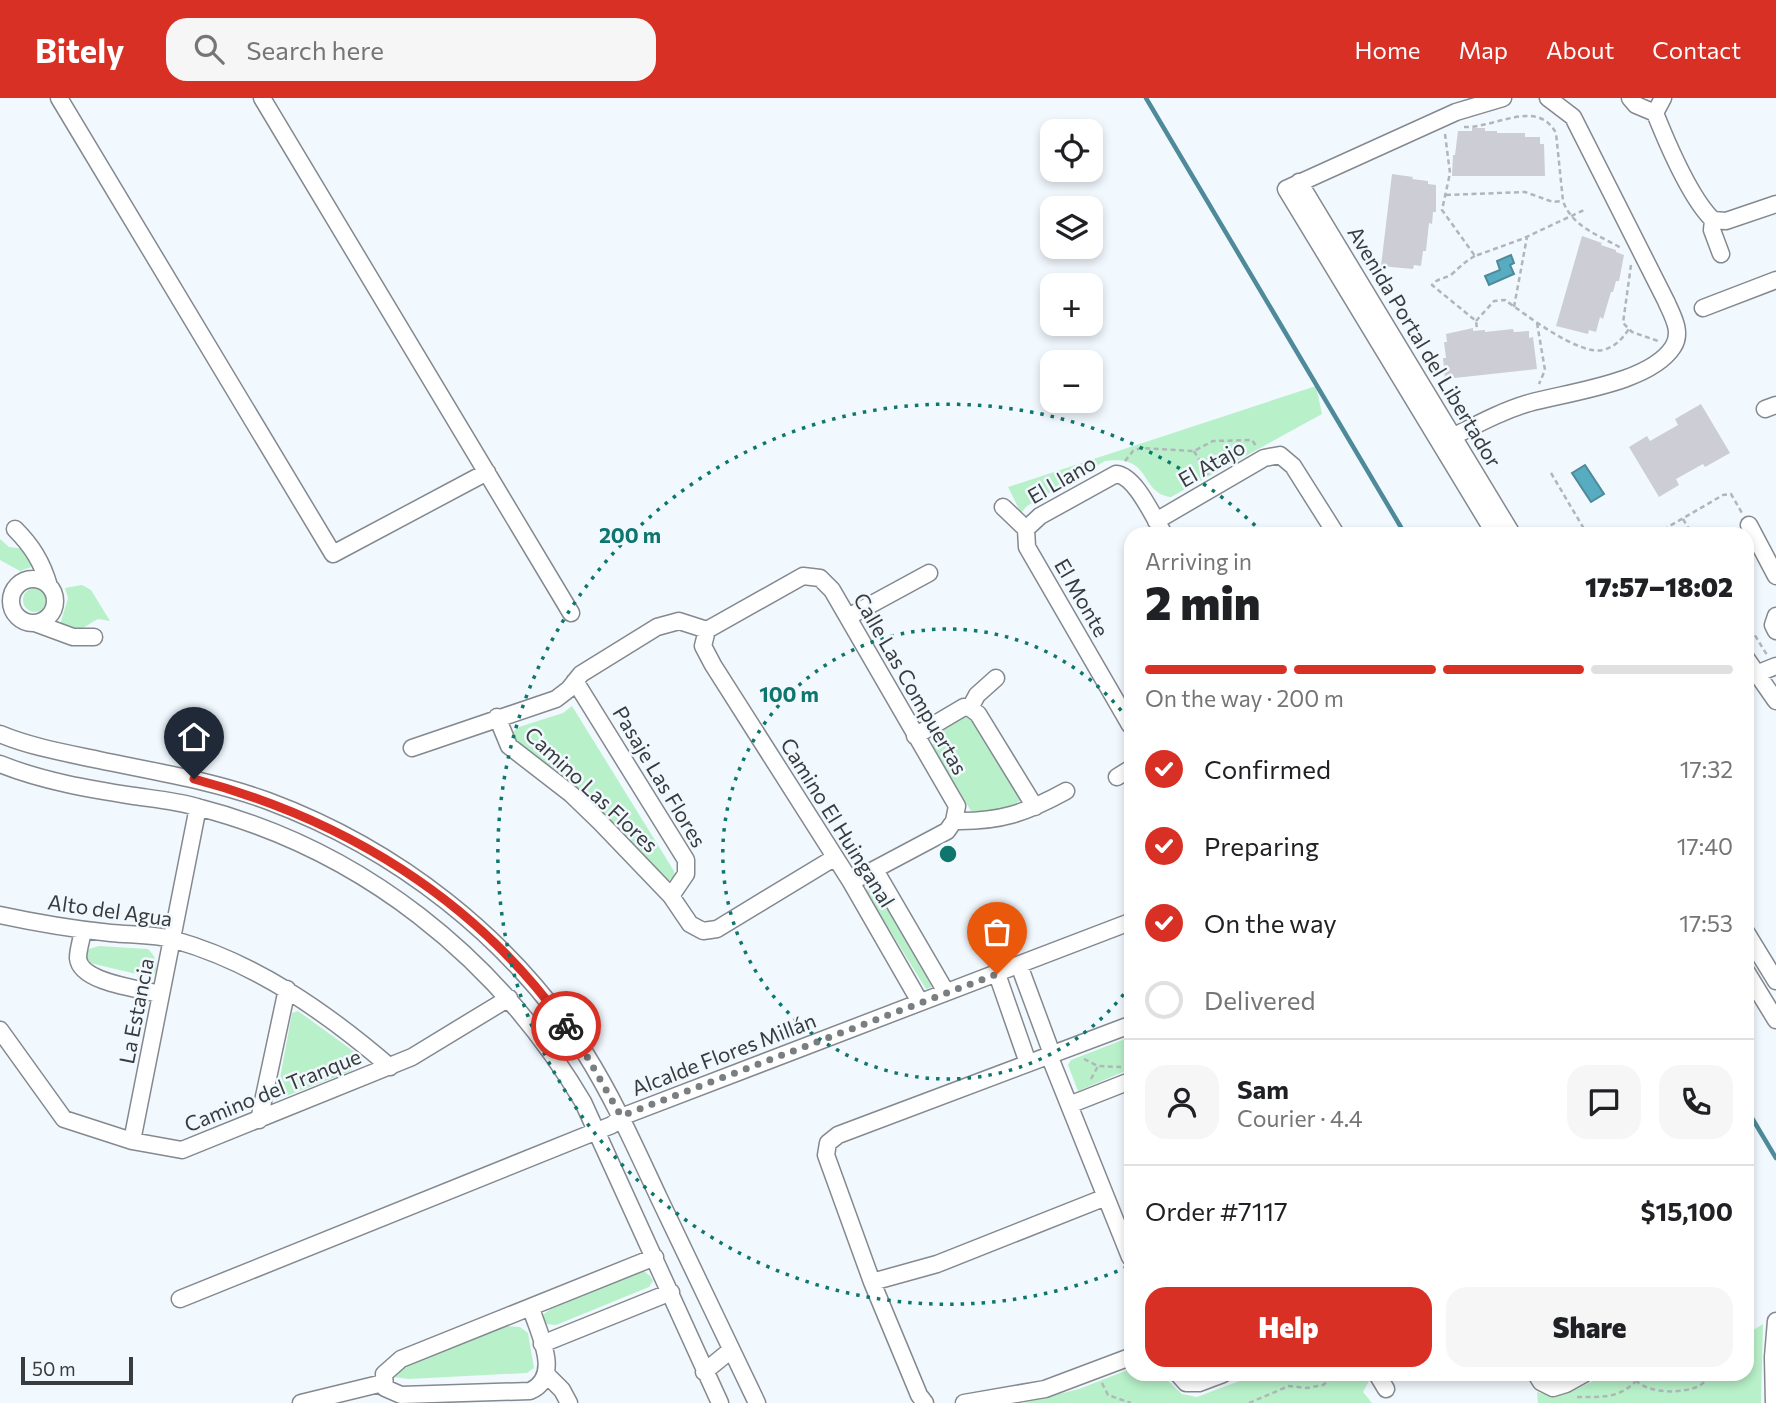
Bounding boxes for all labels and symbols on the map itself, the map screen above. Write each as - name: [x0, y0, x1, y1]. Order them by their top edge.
- street label: Avenida Portal del Libertador: [1343, 221, 1507, 471]
- street label: El Atajo: [1173, 434, 1249, 492]
- street label: El Llano: [1023, 449, 1100, 508]
- text: 200 m: [599, 522, 661, 547]
- street label: El Monte: [1050, 554, 1115, 641]
- street label: Calle Las Compuertas: [849, 588, 974, 779]
- text: 100 m: [759, 681, 819, 706]
- street label: Pasaje Las Flores: [608, 701, 712, 851]
- pin: [164, 707, 224, 779]
- street label: Camino Las Flores: [520, 721, 664, 857]
- street label: Camino El Huinganal: [776, 733, 901, 912]
- centre of rings: [936, 842, 960, 866]
- street label: Alto del Agua: [46, 888, 174, 931]
- pin: [967, 902, 1027, 974]
- street label: La Estancia: [113, 956, 158, 1066]
- courier: [531, 991, 601, 1061]
- street label: Alcalde Flores Millán: [628, 1007, 819, 1100]
- street label: Camino del Tranque: [180, 1043, 364, 1136]
- scale bar: [21, 1354, 133, 1386]

